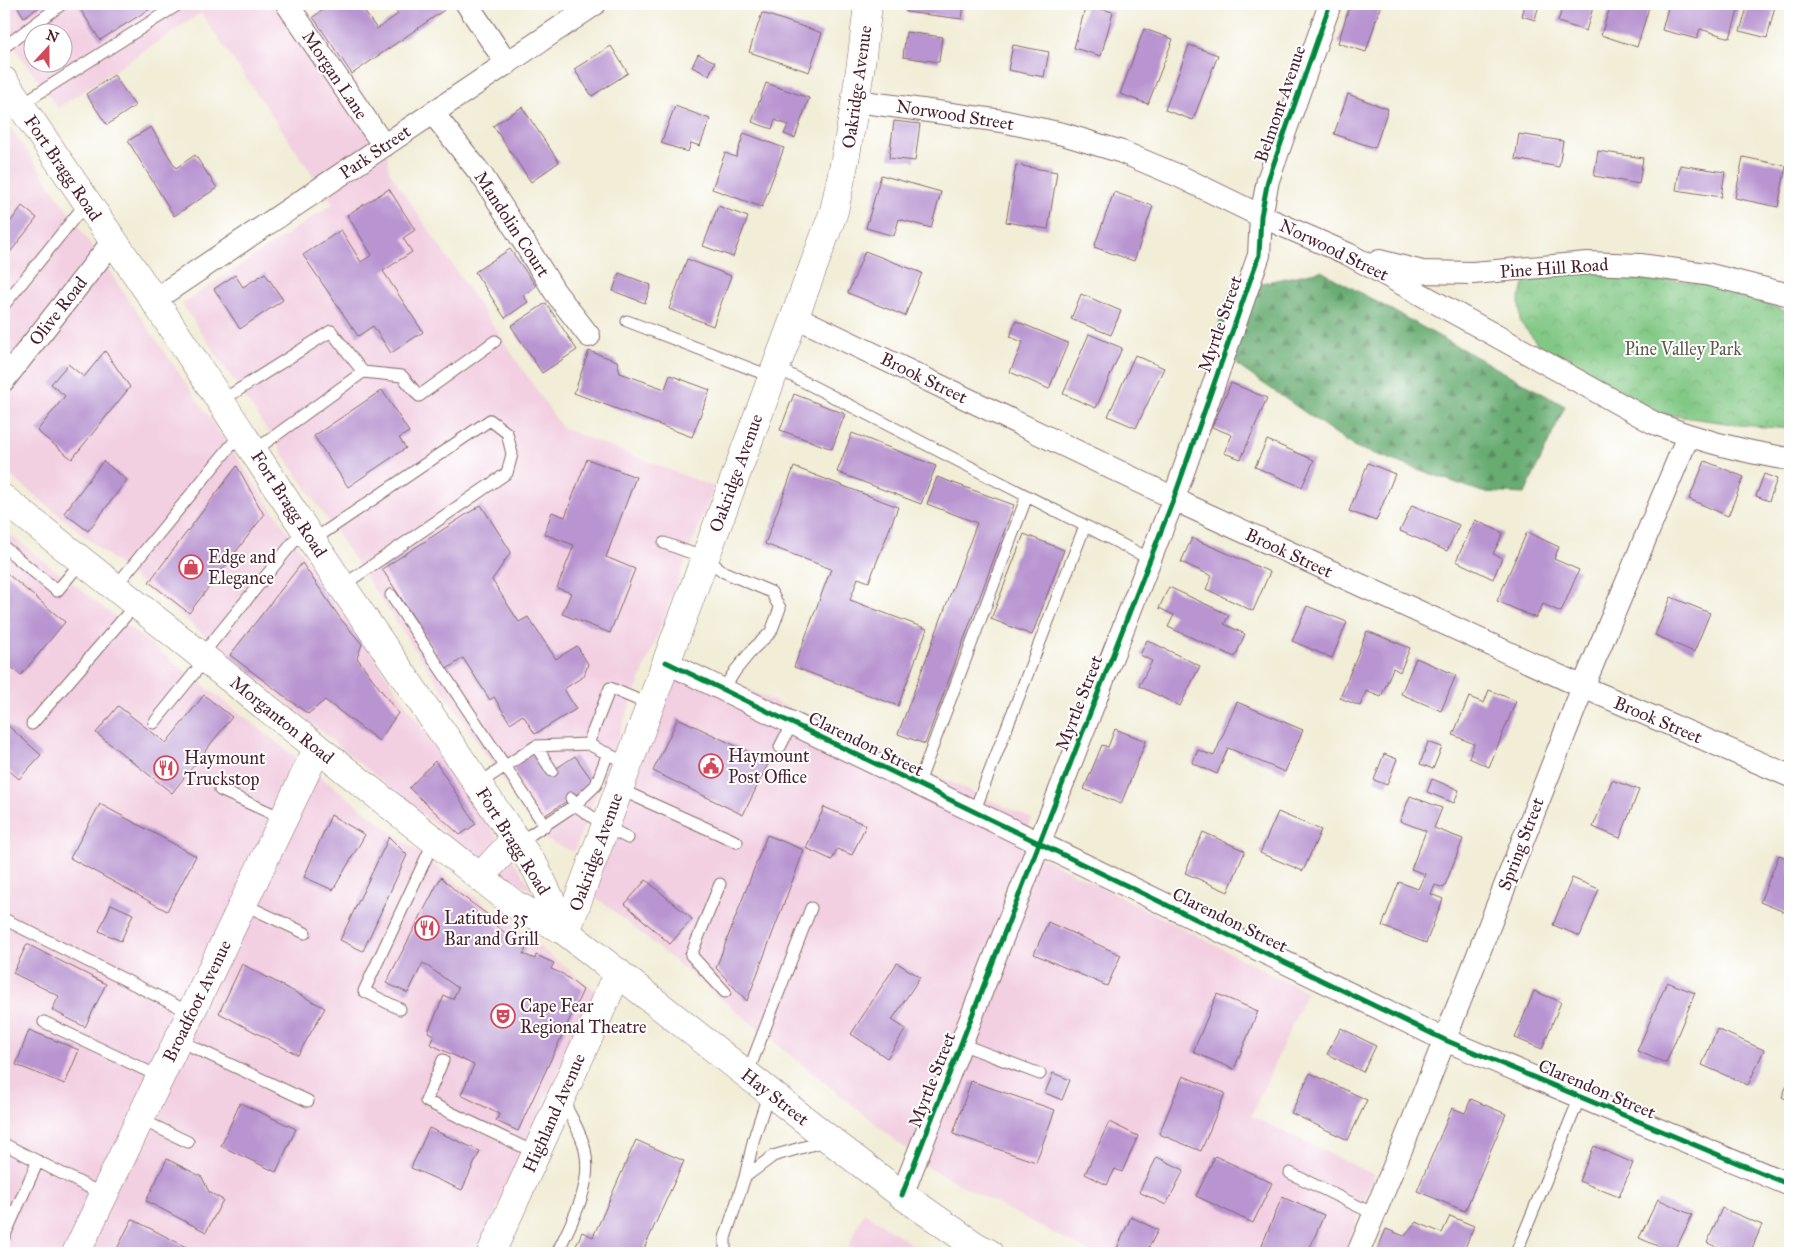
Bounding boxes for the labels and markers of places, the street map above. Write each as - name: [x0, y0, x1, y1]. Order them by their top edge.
- place label: Edge and Elegance: [208, 546, 276, 590]
- shop icon: Edge and Elegance: [178, 554, 204, 580]
- place label: Haymount Post Office: [728, 745, 810, 788]
- place label: Haymount Truckstop: [184, 747, 266, 790]
- public building icon: Haymount Post Office: [698, 753, 724, 779]
- restaurant icon: Haymount Truckstop: [153, 755, 179, 781]
- place label: Latitude 35 Bar and Grill: [444, 907, 539, 950]
- restaurant icon: Latitude 35 Bar and Grill: [414, 915, 440, 941]
- place label: Cape Fear Regional Theatre: [520, 995, 646, 1039]
- theatre icon: Cape Fear Regional Theatre: [490, 1003, 516, 1029]

